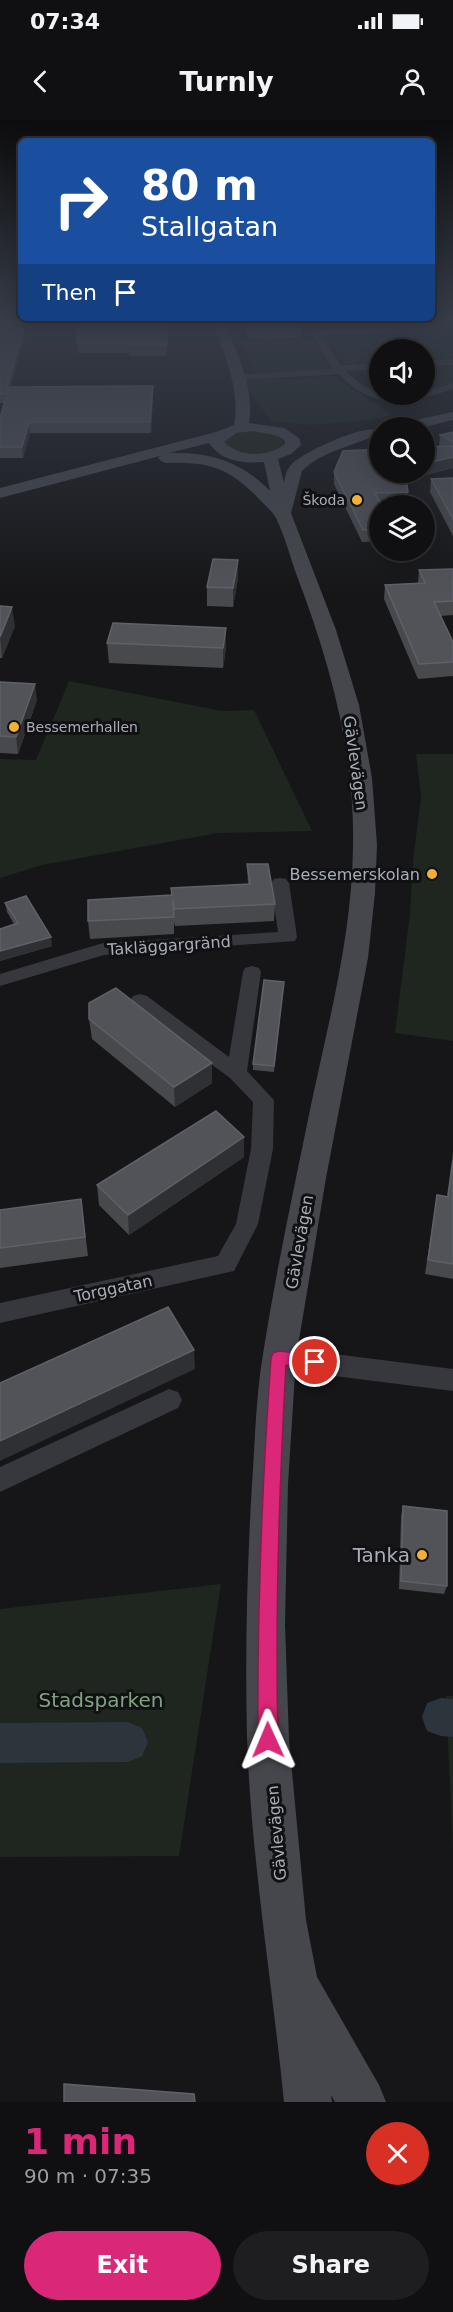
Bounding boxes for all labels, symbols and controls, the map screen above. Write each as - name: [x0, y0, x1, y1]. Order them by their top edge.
- text: 07:34: [30, 9, 100, 34]
- icon: back: [24, 65, 57, 98]
- icon: person: [396, 65, 429, 98]
- text: Turnly: [179, 66, 274, 97]
- text: 80 m: [141, 161, 258, 210]
- icon: right: [42, 162, 120, 240]
- text: Stallgatan: [141, 211, 278, 242]
- icon: arrive: [109, 276, 142, 309]
- text: Then: [42, 280, 97, 305]
- map controls: [369, 339, 435, 561]
- button: sound: [369, 339, 435, 405]
- button: search: [369, 417, 435, 483]
- place label: Škoda: [302, 491, 345, 508]
- marker: Škoda: [350, 493, 364, 507]
- button: layers: [369, 495, 435, 561]
- street label: Gävlevägen: [339, 715, 372, 812]
- place label: Bessemerhallen: [26, 719, 138, 735]
- marker: Bessemerhallen: [7, 720, 21, 734]
- place label: Bessemerskolan: [289, 865, 420, 884]
- marker: Bessemerskolan: [425, 867, 439, 881]
- street label: Takläggargränd: [106, 932, 231, 959]
- street label: Gävlevägen: [282, 1193, 317, 1291]
- street label: Torggatan: [71, 1271, 154, 1306]
- pin: [289, 1336, 340, 1387]
- icon: arrive: [298, 1345, 331, 1378]
- place label: Tanka: [352, 1543, 410, 1567]
- marker: Tanka: [415, 1548, 429, 1562]
- park label: Stadsparken: [39, 1688, 163, 1712]
- position arrow: [236, 1708, 300, 1772]
- street label: Gävlevägen: [263, 1785, 290, 1881]
- text: 1 min: [24, 2121, 137, 2162]
- button: close: [366, 2122, 429, 2185]
- text: 90 m · 07:35: [24, 2164, 152, 2188]
- button: Exit: [24, 2231, 221, 2300]
- button: Share: [233, 2231, 429, 2300]

